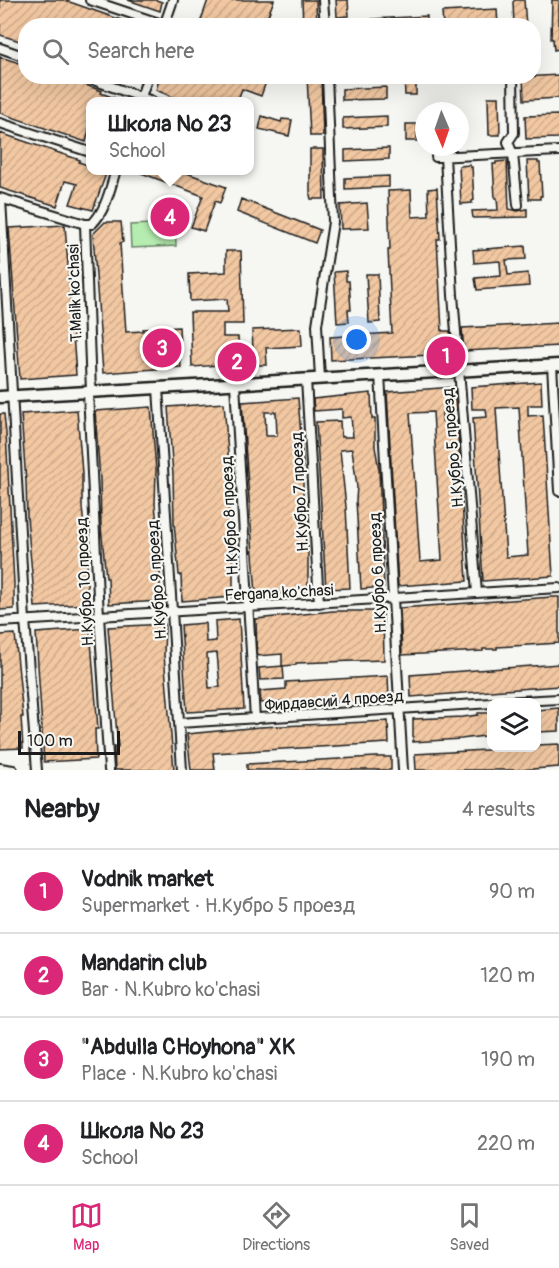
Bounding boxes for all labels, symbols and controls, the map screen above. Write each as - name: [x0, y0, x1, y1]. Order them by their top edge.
- search box: [18, 18, 541, 84]
- icon: search: [39, 35, 72, 68]
- text: Search here: [87, 37, 194, 65]
- popup: [86, 97, 254, 175]
- north arrow: [415, 102, 469, 156]
- text: Школа № 23: [108, 110, 232, 138]
- text: School: [108, 138, 166, 163]
- pin: 4: [150, 194, 190, 240]
- street label: T.Malik ko'chasi: [63, 244, 87, 342]
- your location: [342, 325, 371, 354]
- pin: 3: [142, 326, 182, 370]
- pin: 1: [426, 334, 466, 378]
- pin: 2: [218, 340, 256, 385]
- street label: Н.Кубро 5 проезд: [438, 387, 468, 509]
- street label: Н.Кубро 7 проезд: [287, 431, 313, 552]
- street label: Н.Кубро 8 проезд: [217, 455, 243, 576]
- street label: Н.Кубро 6 проезд: [365, 512, 391, 634]
- street label: Н.Кубро 10 проезд: [72, 517, 98, 647]
- street label: Н.Кубро 9 проезд: [143, 519, 171, 640]
- street label: Fergana ko'chasi: [224, 580, 334, 606]
- street label: Фирдавсий 4 проезд: [264, 686, 404, 716]
- map controls: [487, 698, 541, 752]
- button: layers: [487, 698, 541, 752]
- scale bar: [18, 728, 120, 756]
- text: 100 m: [27, 731, 73, 751]
- text: Nearby: [24, 793, 100, 825]
- text: 4 results: [462, 797, 535, 822]
- text: Vodnik market: [81, 865, 214, 893]
- text: 1: [40, 879, 47, 904]
- text: 90 m: [489, 879, 535, 904]
- text: Supermarket · Н.Кубро 5 проезд: [81, 893, 355, 918]
- text: Mandarin club: [81, 949, 207, 977]
- text: 2: [38, 963, 49, 988]
- text: 120 m: [480, 963, 535, 988]
- text: Bar · N.Kubro ko'chasi: [81, 977, 260, 1002]
- text: "Abdulla CHoyhona" XK: [81, 1033, 295, 1061]
- text: 3: [38, 1047, 49, 1072]
- text: 190 m: [481, 1047, 535, 1072]
- text: Place · N.Kubro ko'chasi: [81, 1061, 277, 1086]
- text: Школа № 23: [81, 1117, 204, 1145]
- text: 4: [38, 1131, 49, 1156]
- text: 220 m: [477, 1131, 535, 1156]
- text: School: [81, 1145, 138, 1170]
- tab: Map: [70, 1199, 103, 1255]
- tab: Directions: [242, 1199, 310, 1255]
- tab: Saved: [450, 1199, 489, 1255]

